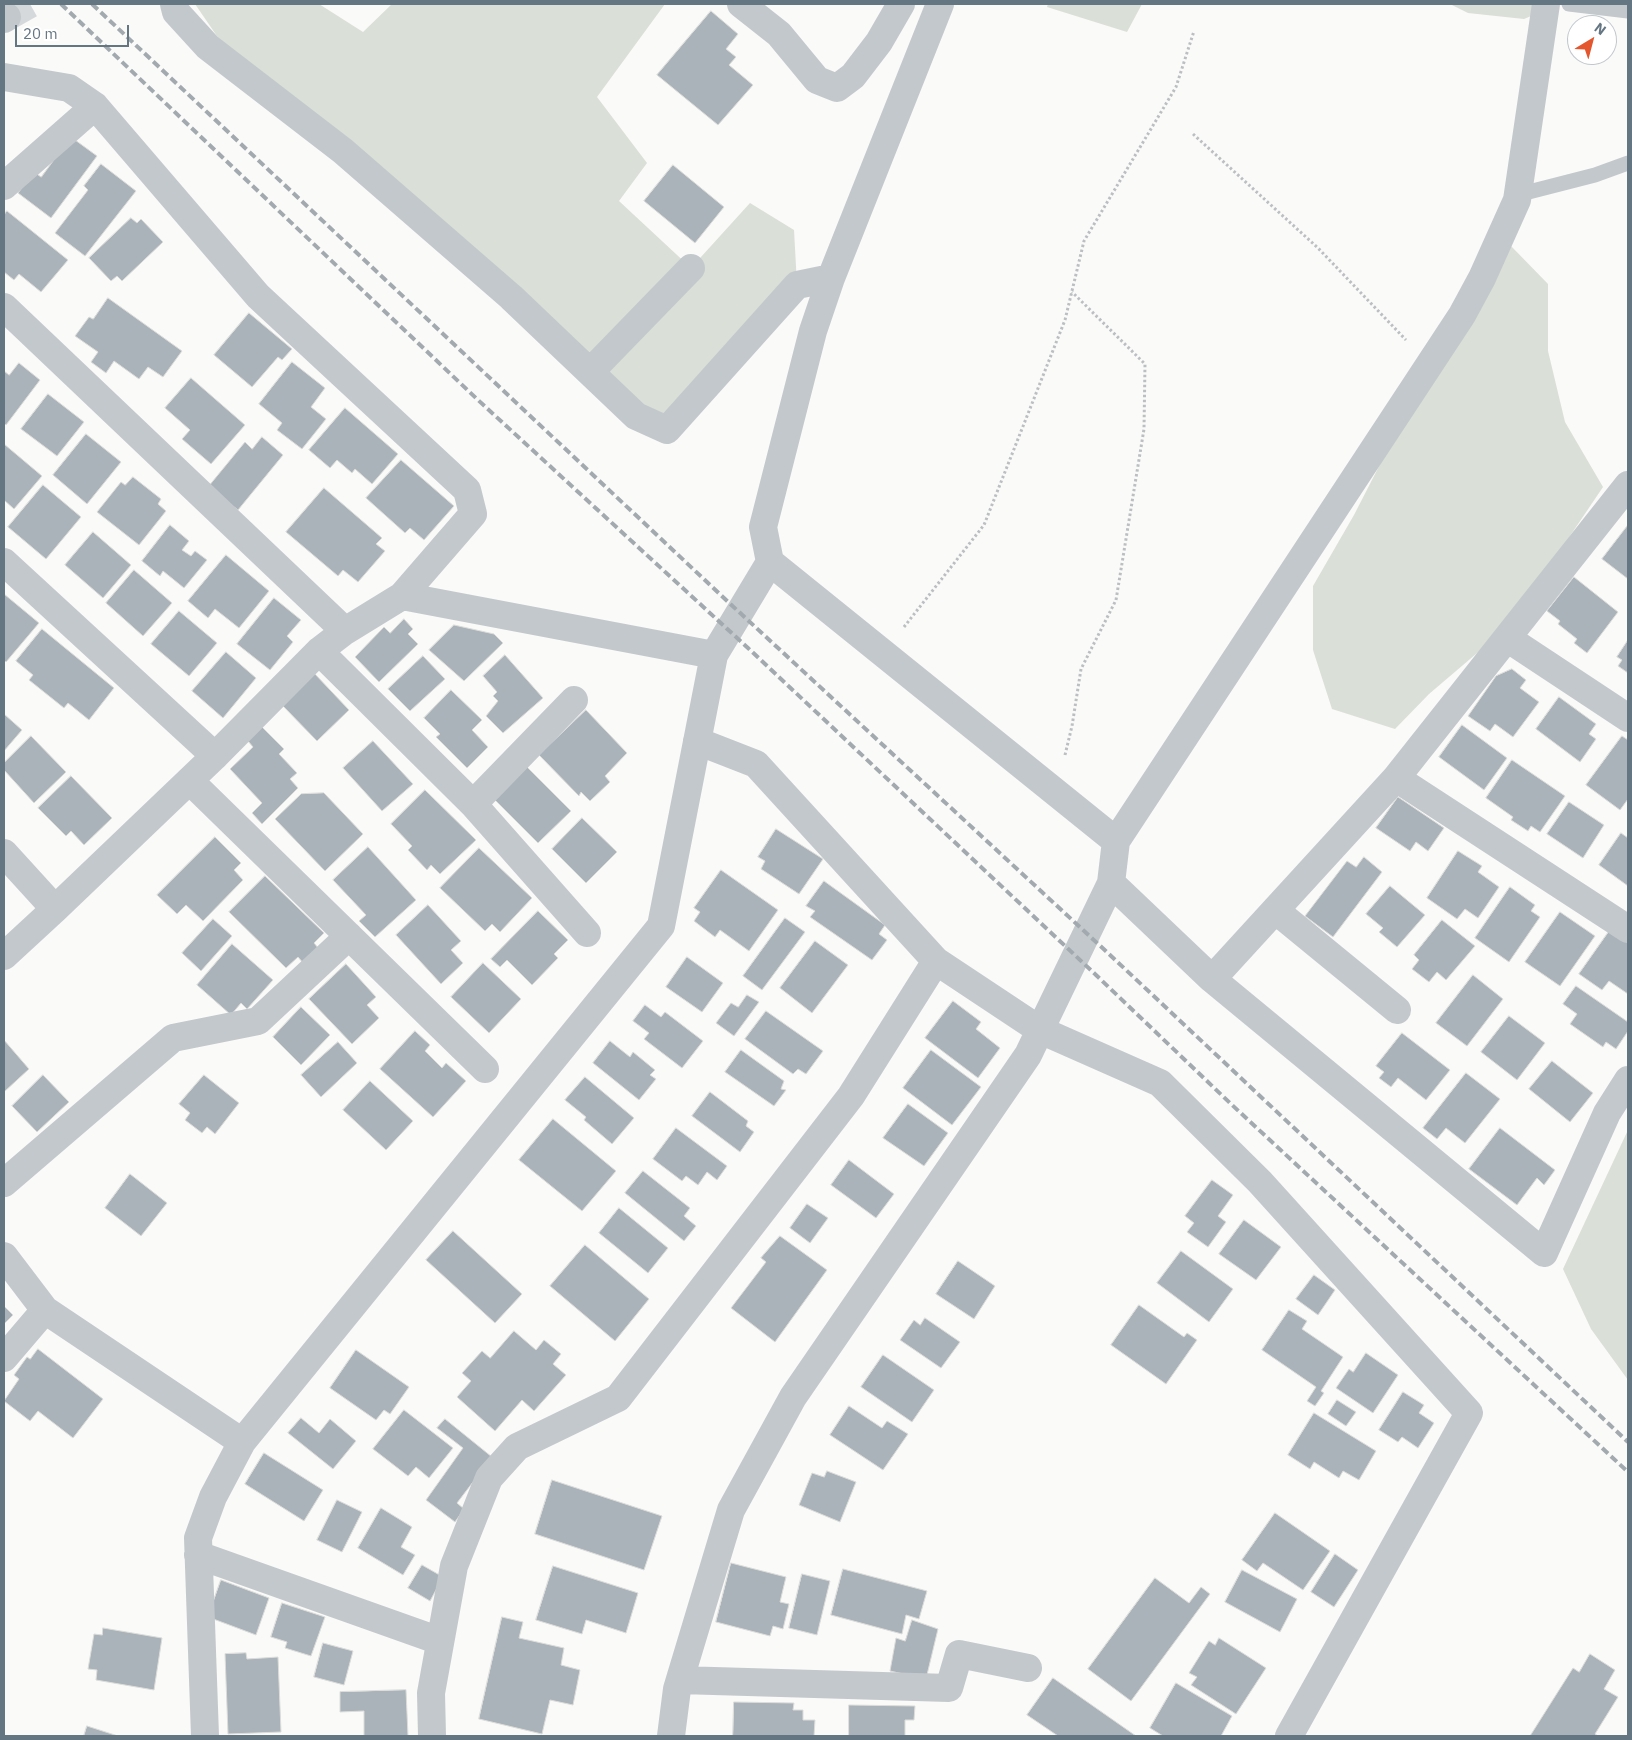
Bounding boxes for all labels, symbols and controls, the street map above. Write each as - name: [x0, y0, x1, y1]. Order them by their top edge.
- scale bar: [18, 15, 131, 47]
- north arrow: [1567, 15, 1617, 65]
- text: N: [1591, 19, 1610, 39]
- text: 20 m: [23, 24, 58, 43]

